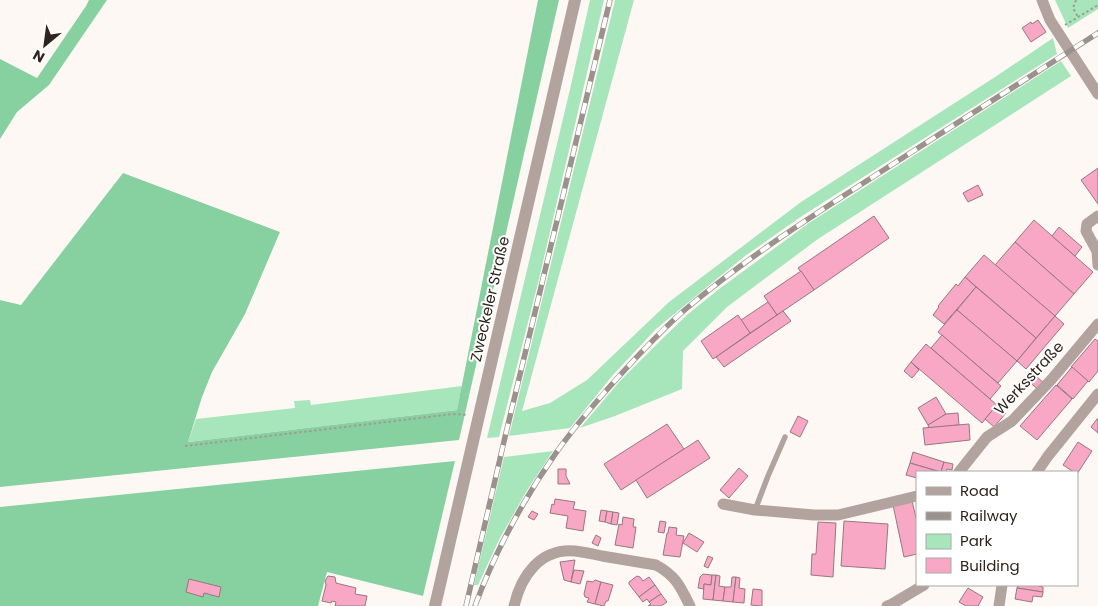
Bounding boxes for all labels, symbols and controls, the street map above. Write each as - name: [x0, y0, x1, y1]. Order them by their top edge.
- north arrow: [20, 20, 70, 70]
- text: N: [29, 45, 48, 68]
- street label: Zweckeler Straße: [465, 234, 514, 364]
- street label: Werksstraße: [989, 336, 1068, 419]
- legend: [916, 471, 1078, 586]
- text: Road: [960, 480, 999, 501]
- text: Railway: [960, 505, 1018, 526]
- text: Park: [960, 530, 992, 551]
- text: Building: [960, 555, 1020, 576]

